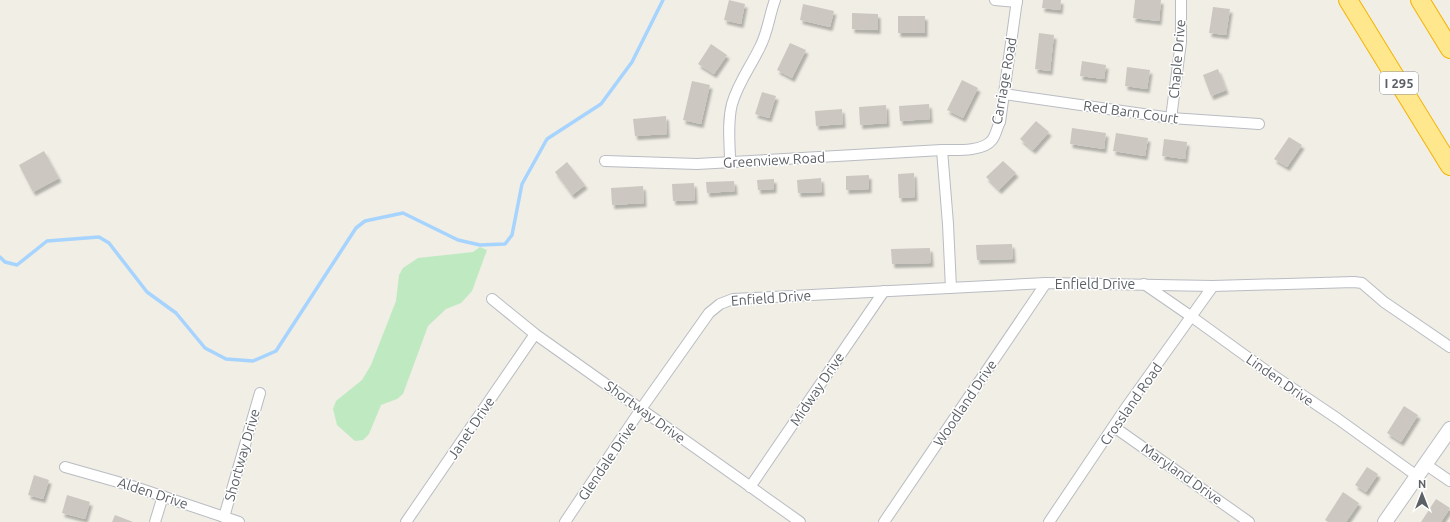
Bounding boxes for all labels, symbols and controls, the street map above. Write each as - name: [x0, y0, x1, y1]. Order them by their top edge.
- street label: Chaple Drive: [1166, 19, 1188, 99]
- street label: Carriage Road: [988, 36, 1020, 126]
- road number: I 295: [1380, 72, 1418, 94]
- street label: Red Barn Court: [1082, 97, 1180, 127]
- street label: Greenview Road: [722, 149, 826, 171]
- street label: Enfield Drive: [1055, 276, 1135, 292]
- street label: Enfield Drive: [730, 287, 812, 309]
- street label: Midway Drive: [787, 349, 847, 429]
- street label: Linden Drive: [1243, 351, 1317, 409]
- street label: Woodland Drive: [930, 357, 1000, 449]
- street label: Crossland Road: [1097, 360, 1165, 448]
- street label: Shortway Drive: [602, 377, 688, 447]
- street label: Janet Drive: [444, 394, 498, 462]
- street label: Shortway Drive: [221, 407, 263, 503]
- street label: Glendale Drive: [575, 418, 639, 504]
- street label: Maryland Drive: [1138, 440, 1226, 508]
- street label: Alden Drive: [116, 474, 190, 512]
- north arrow: [1402, 474, 1442, 514]
- text: N: [1418, 478, 1426, 490]

